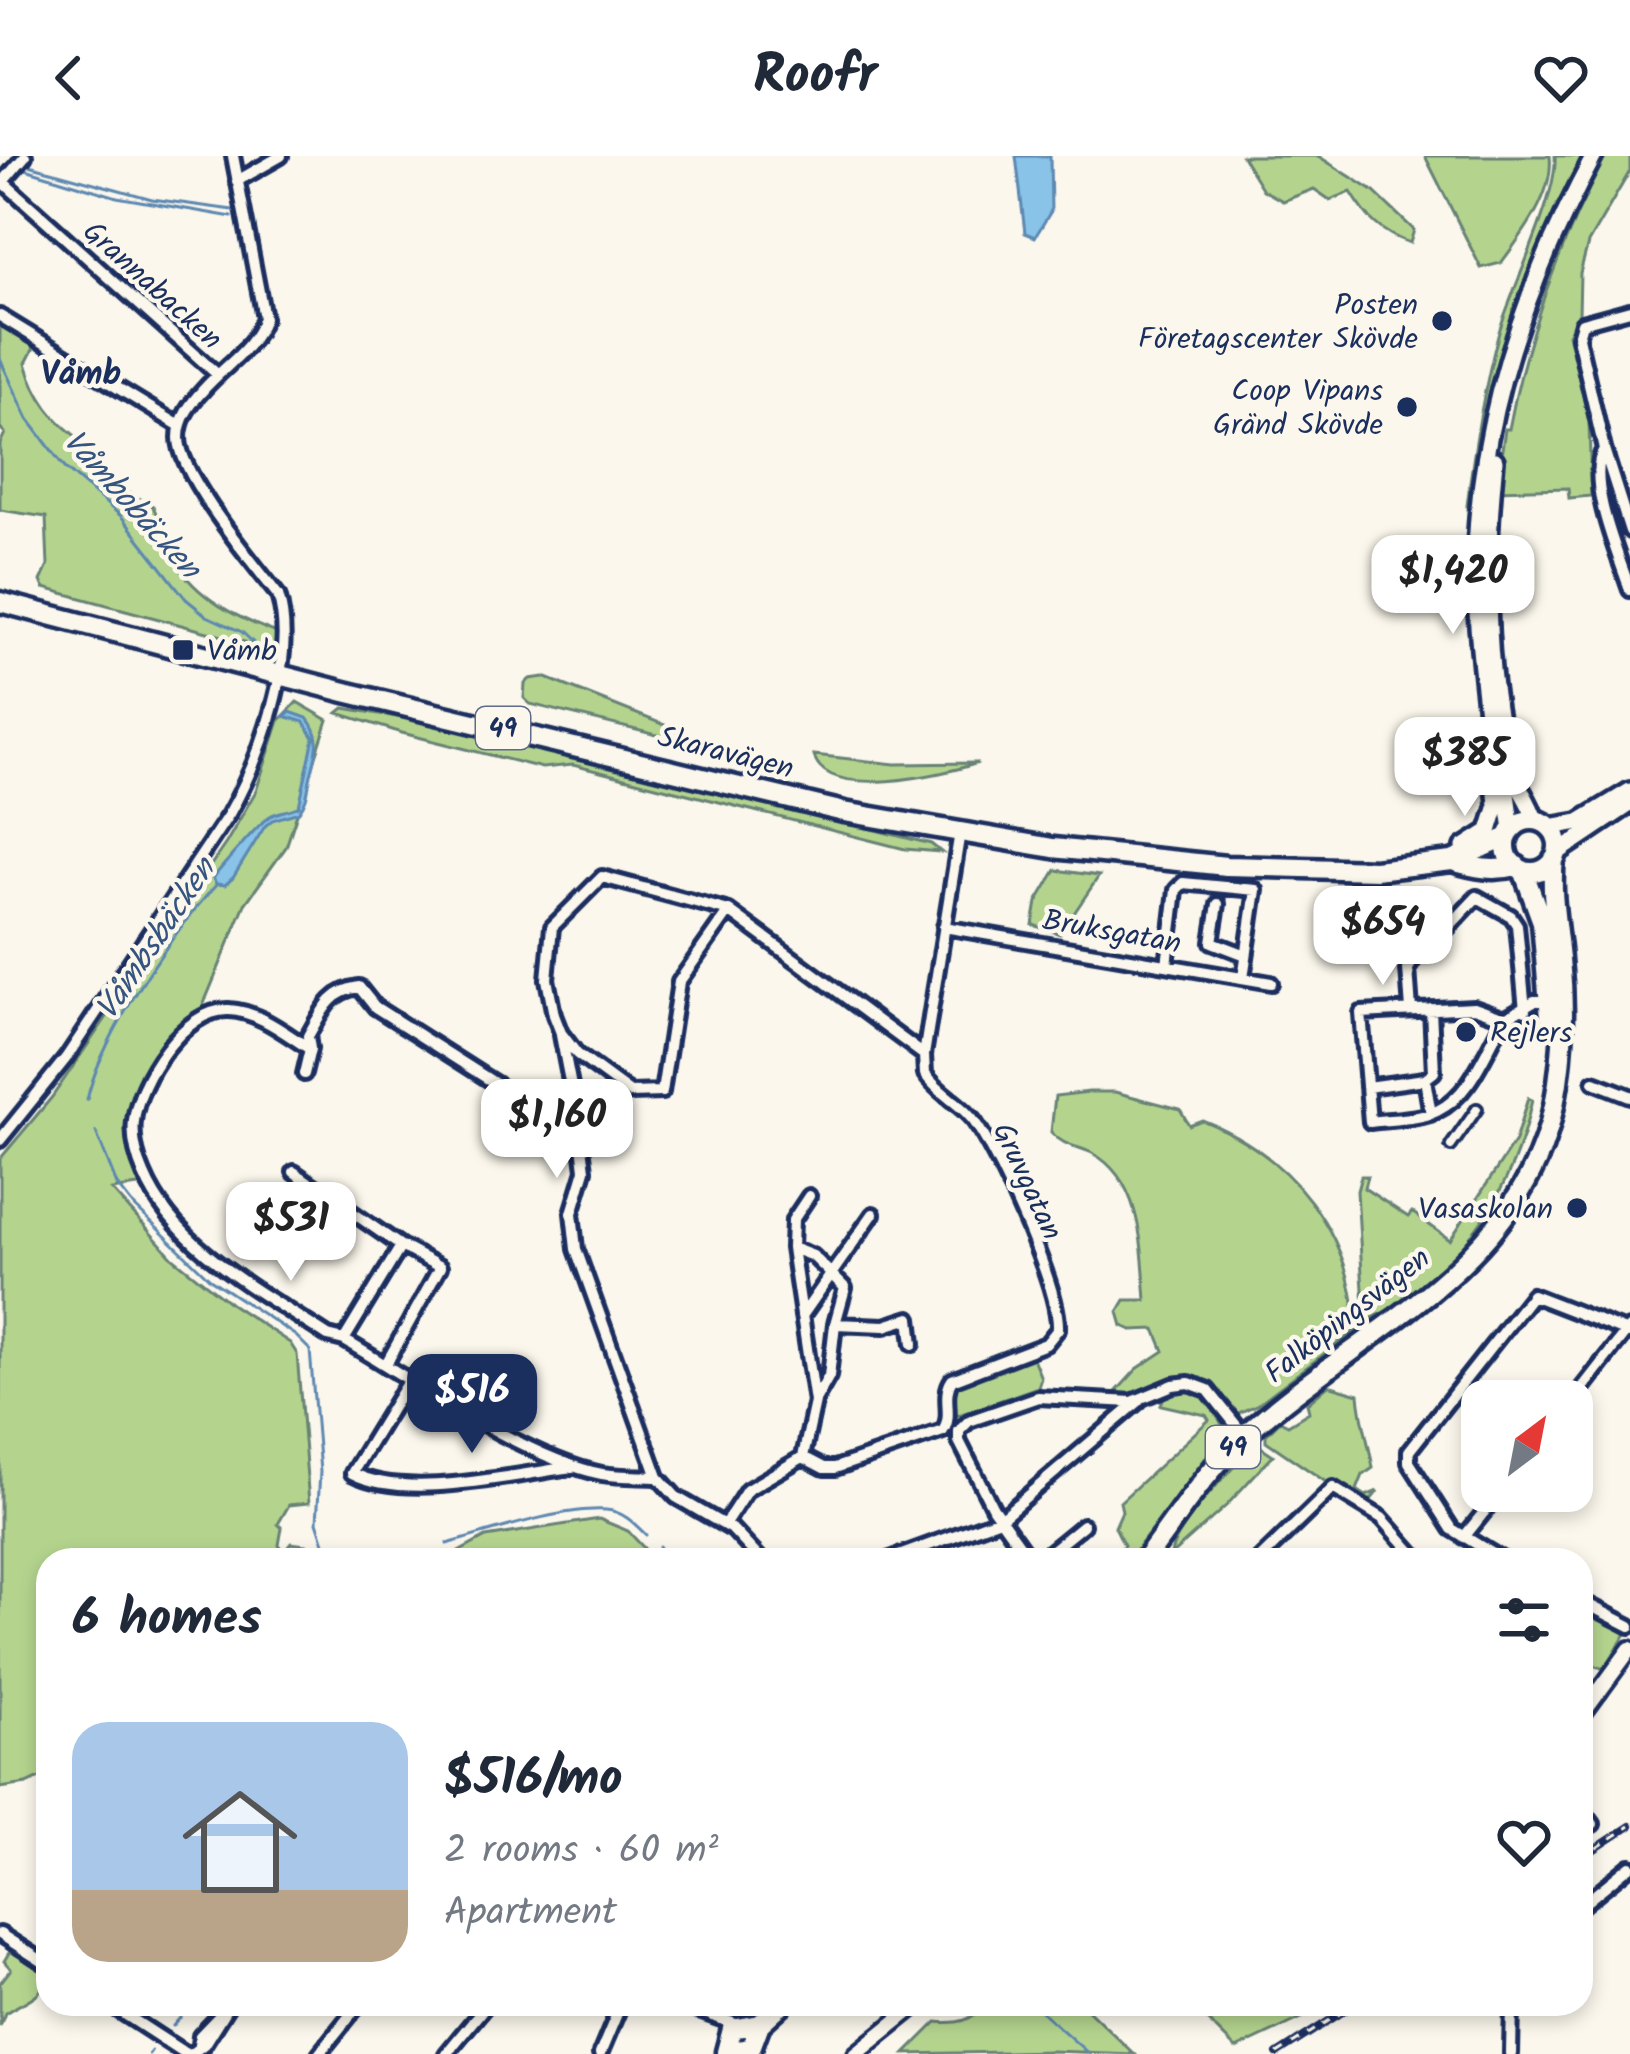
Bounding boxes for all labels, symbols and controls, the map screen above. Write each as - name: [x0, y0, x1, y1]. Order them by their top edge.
- text: Roofr: [753, 35, 877, 121]
- icon: back: [36, 45, 102, 111]
- icon: heart: [1528, 45, 1594, 111]
- street label: Grannabacken: [71, 210, 233, 363]
- place label: Posten Företagscenter Skövde: [1138, 282, 1418, 364]
- marker: Posten Företagscenter Skövde: [1429, 308, 1455, 334]
- district label: Våmb: [41, 349, 121, 402]
- place label: Coop Vipans Gränd Skövde: [1213, 368, 1383, 450]
- marker: Coop Vipans Gränd Skövde: [1394, 394, 1420, 420]
- water label: Våmbobäcken: [48, 418, 214, 594]
- pin: $1,420: [1355, 535, 1551, 637]
- text: $1,420: [1398, 543, 1508, 605]
- place label: Våmb: [207, 628, 277, 676]
- marker: Våmb: [170, 637, 196, 663]
- road number: 49: [476, 707, 530, 749]
- street label: Skaravägen: [652, 714, 799, 794]
- pin: $385: [1394, 717, 1536, 819]
- text: $385: [1421, 725, 1509, 787]
- water label: Våmbsbäcken: [83, 846, 232, 1032]
- pin: $654: [1312, 886, 1454, 988]
- text: $654: [1340, 894, 1426, 956]
- street label: Bruksgatan: [1038, 897, 1185, 969]
- place label: Rejlers: [1490, 1010, 1572, 1058]
- marker: Rejlers: [1453, 1019, 1479, 1045]
- pin: $1,160: [459, 1079, 655, 1181]
- text: $1,160: [508, 1087, 606, 1149]
- street label: Gruvgatan: [978, 1115, 1074, 1249]
- pin: $531: [220, 1182, 362, 1284]
- place label: Vasaskolan: [1418, 1186, 1553, 1234]
- text: $531: [253, 1190, 329, 1252]
- marker: Vasaskolan: [1564, 1195, 1590, 1221]
- street label: Falköpingsvägen: [1255, 1236, 1442, 1397]
- pin: $516: [401, 1354, 543, 1456]
- text: $516: [434, 1362, 510, 1424]
- north arrow: [1461, 1380, 1593, 1512]
- map controls: [1461, 1380, 1593, 1512]
- road number: 49: [1206, 1426, 1260, 1468]
- text: 6 homes: [72, 1580, 262, 1661]
- icon: filters: [1491, 1587, 1557, 1653]
- text: $516/mo: [444, 1740, 622, 1821]
- icon: home: [168, 1770, 312, 1914]
- icon: heart: [1491, 1809, 1557, 1875]
- text: 2 rooms · 60 m²: [444, 1821, 719, 1883]
- text: Apartment: [444, 1883, 617, 1945]

